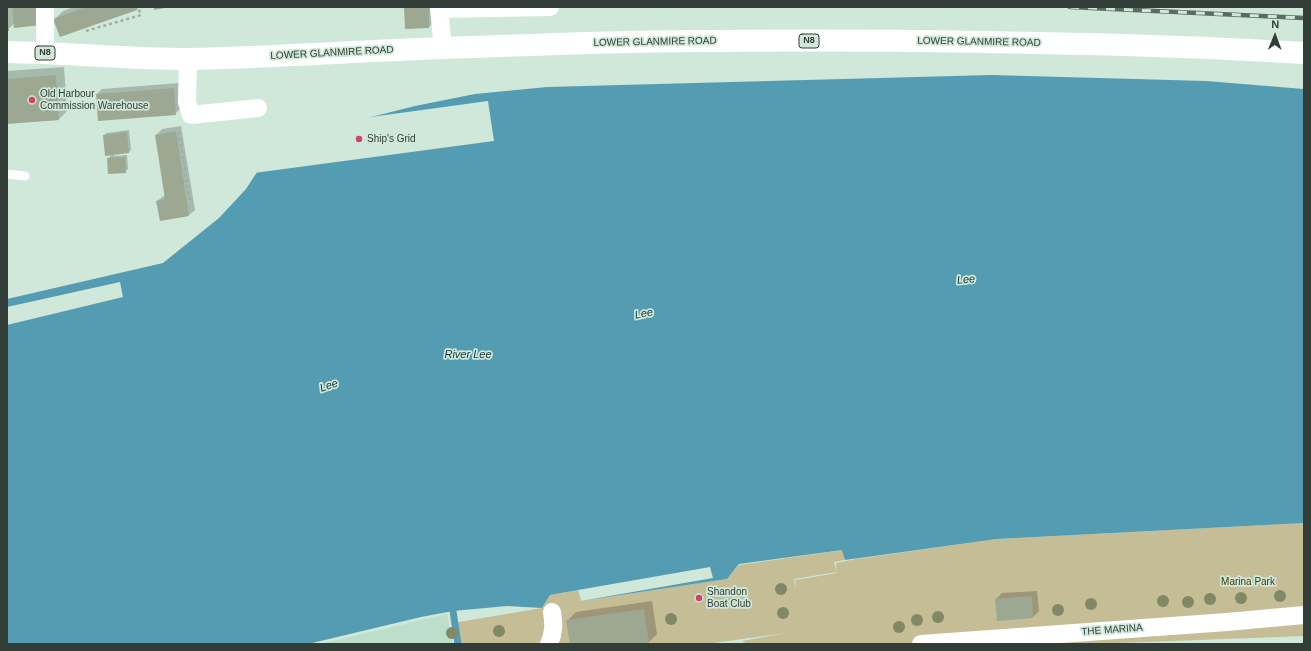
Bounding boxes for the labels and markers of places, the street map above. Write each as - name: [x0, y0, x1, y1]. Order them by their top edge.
- place label: Old Harbour Commission Warehouse: [40, 88, 149, 112]
- marker: Old Harbour Commission Warehouse: [27, 95, 37, 105]
- place label: Ship's Grid: [367, 133, 416, 145]
- marker: Ship's Grid: [354, 134, 364, 144]
- place label: Shandon Boat Club: [707, 586, 751, 610]
- marker: Shandon Boat Club: [694, 593, 704, 603]

